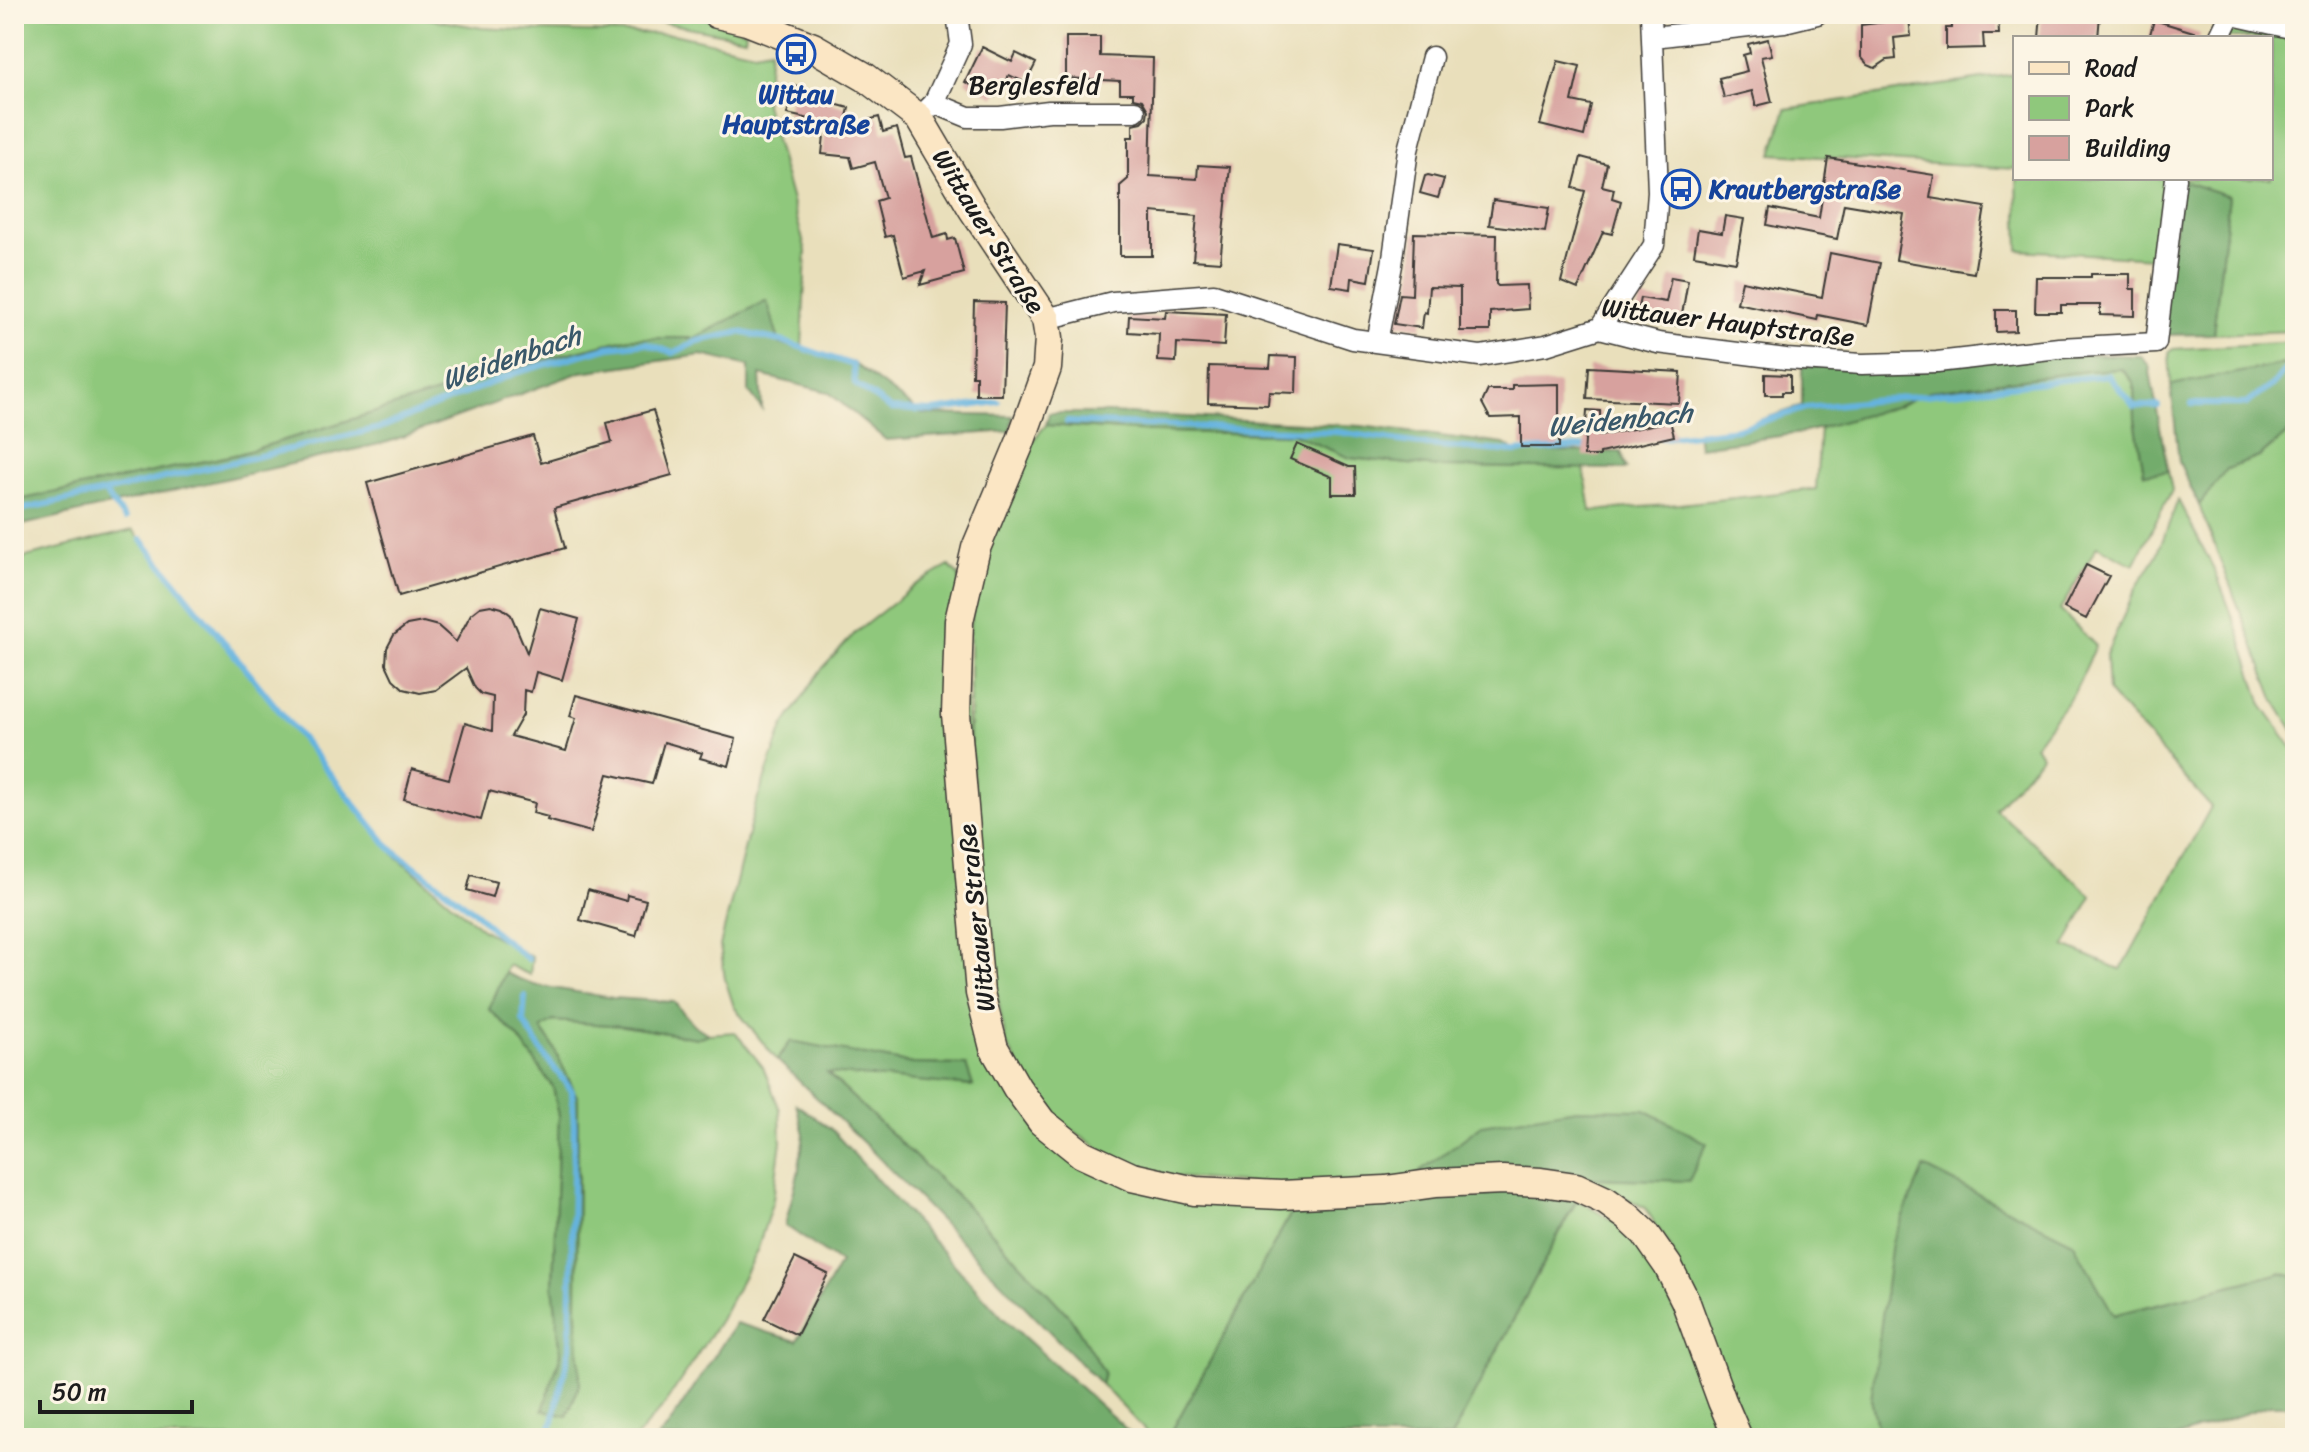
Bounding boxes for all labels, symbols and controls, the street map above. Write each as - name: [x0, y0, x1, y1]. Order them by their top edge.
- bus stop icon: Wittau Hauptstraße: [775, 33, 817, 75]
- legend: [2013, 36, 2273, 180]
- text: Road: [2085, 47, 2139, 89]
- street label: Berglesfeld: [968, 62, 1102, 108]
- place label: Wittau Hauptstraße: [722, 71, 870, 147]
- text: Park: [2085, 87, 2134, 129]
- text: Building: [2085, 127, 2171, 169]
- street label: Wittauer Straße: [920, 139, 1059, 323]
- place label: Krautbergstraße: [1708, 166, 1902, 212]
- bus stop icon: Krautbergstraße: [1660, 168, 1702, 210]
- street label: Wittauer Hauptstraße: [1599, 284, 1857, 360]
- water label: Weidenbach: [435, 310, 590, 404]
- water label: Weidenbach: [1546, 387, 1697, 451]
- street label: Wittauer Straße: [943, 821, 1009, 1014]
- scale bar: [40, 1364, 192, 1414]
- text: 50 m: [52, 1371, 107, 1413]

